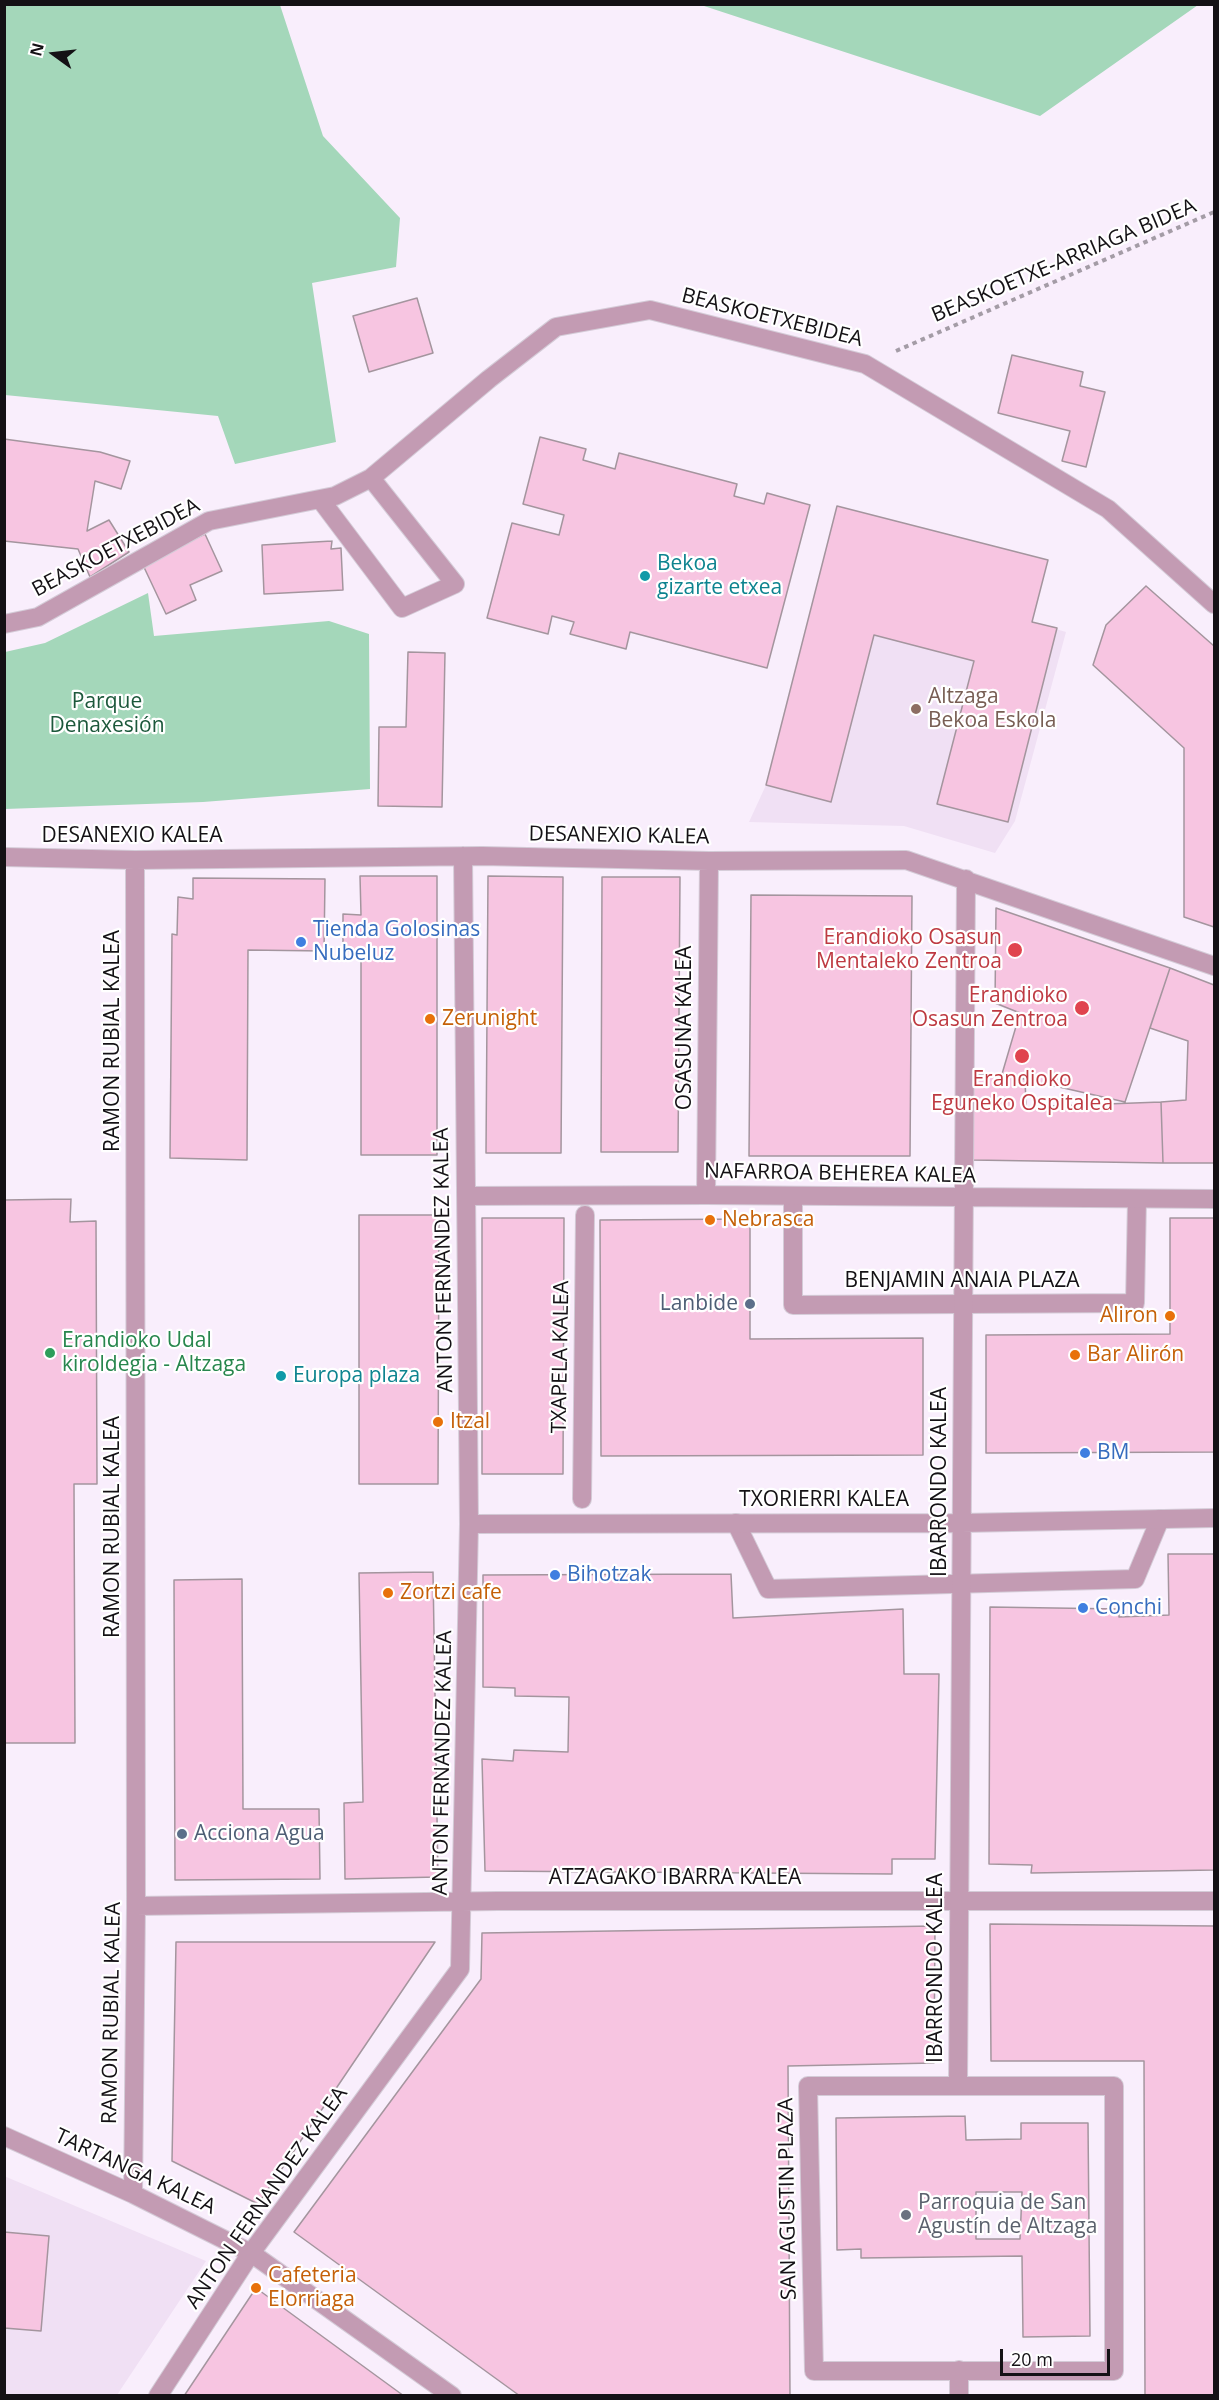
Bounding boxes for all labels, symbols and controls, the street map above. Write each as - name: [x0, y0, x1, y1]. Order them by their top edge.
- north arrow: [24, 24, 84, 84]
- text: N: [24, 40, 49, 58]
- street label: BEASKOETXE-ARRIAGA BIDEA: [928, 194, 1200, 328]
- street label: BEASKOETXEBIDEA: [679, 283, 865, 353]
- street label: BEASKOETXEBIDEA: [28, 493, 204, 603]
- place label: Bekoa gizarte etxea: [657, 551, 782, 601]
- marker: Bekoa gizarte etxea: [638, 569, 652, 583]
- place label: Altzaga Bekoa Eskola: [928, 684, 1056, 734]
- park label: Parque Denaxesión: [49, 689, 165, 739]
- marker: Altzaga Bekoa Eskola: [909, 702, 923, 716]
- street label: DESANEXIO KALEA: [528, 822, 710, 850]
- street label: DESANEXIO KALEA: [41, 823, 223, 849]
- place label: Tienda Golosinas Nubeluz: [313, 917, 480, 967]
- place label: Erandioko Osasun Mentaleko Zentroa: [816, 925, 1002, 975]
- street label: RAMON RUBIAL KALEA: [100, 930, 126, 1152]
- marker: Tienda Golosinas Nubeluz: [294, 935, 308, 949]
- marker: Erandioko Osasun Mentaleko Zentroa: [1006, 941, 1024, 959]
- street label: OSASUNA KALEA: [672, 946, 698, 1110]
- place label: Erandioko Osasun Zentroa: [912, 983, 1068, 1033]
- marker: Erandioko Osasun Zentroa: [1073, 999, 1091, 1017]
- place label: Zerunight: [442, 1006, 537, 1032]
- marker: Zerunight: [423, 1012, 437, 1026]
- marker: Erandioko Eguneko Ospitalea: [1013, 1047, 1031, 1065]
- place label: Erandioko Eguneko Ospitalea: [931, 1067, 1113, 1117]
- street label: ANTON FERNANDEZ KALEA: [429, 1127, 459, 1393]
- street label: NAFARROA BEHEREA KALEA: [704, 1159, 976, 1189]
- place label: Nebrasca: [722, 1207, 814, 1233]
- marker: Nebrasca: [703, 1213, 717, 1227]
- street label: BENJAMIN ANAIA PLAZA: [844, 1268, 1080, 1294]
- street label: TXAPELA KALEA: [547, 1280, 575, 1434]
- place label: Lanbide: [660, 1291, 738, 1317]
- marker: Lanbide: [743, 1297, 757, 1311]
- place label: Aliron: [1100, 1303, 1158, 1329]
- marker: Aliron: [1163, 1309, 1177, 1323]
- place label: Erandioko Udal kiroldegia - Altzaga: [62, 1328, 246, 1378]
- place label: Bar Alirón: [1087, 1342, 1184, 1368]
- marker: Erandioko Udal kiroldegia - Altzaga: [43, 1346, 57, 1360]
- marker: Bar Alirón: [1068, 1348, 1082, 1362]
- place label: Europa plaza: [293, 1363, 420, 1389]
- marker: Europa plaza: [274, 1369, 288, 1383]
- street label: IBARRONDO KALEA: [927, 1387, 953, 1577]
- place label: Itzal: [450, 1409, 490, 1435]
- marker: Itzal: [431, 1415, 445, 1429]
- street label: RAMON RUBIAL KALEA: [100, 1416, 126, 1638]
- place label: BM: [1097, 1440, 1129, 1466]
- marker: BM: [1078, 1446, 1092, 1460]
- street label: TXORIERRI KALEA: [739, 1487, 909, 1513]
- place label: Bihotzak: [567, 1562, 651, 1588]
- marker: Bihotzak: [548, 1568, 562, 1582]
- place label: Zortzi cafe: [400, 1580, 502, 1606]
- marker: Zortzi cafe: [381, 1586, 395, 1600]
- place label: Conchi: [1095, 1595, 1162, 1621]
- marker: Conchi: [1076, 1601, 1090, 1615]
- street label: ANTON FERNANDEZ KALEA: [428, 1630, 458, 1896]
- place label: Acciona Agua: [194, 1821, 325, 1847]
- marker: Acciona Agua: [175, 1827, 189, 1841]
- street label: ATZAGAKO IBARRA KALEA: [549, 1865, 801, 1891]
- street label: IBARRONDO KALEA: [923, 1873, 949, 2063]
- street label: RAMON RUBIAL KALEA: [97, 1902, 127, 2124]
- street label: ANTON FERNANDEZ KALEA: [181, 2082, 353, 2314]
- street label: SAN AGUSTIN PLAZA: [774, 2098, 802, 2300]
- street label: TARTANGA KALEA: [51, 2124, 219, 2220]
- place label: Parroquia de San Agustín de Altzaga: [918, 2190, 1097, 2240]
- marker: Parroquia de San Agustín de Altzaga: [899, 2208, 913, 2222]
- place label: Cafeteria Elorriaga: [268, 2263, 357, 2313]
- marker: Cafeteria Elorriaga: [249, 2281, 263, 2295]
- scale bar: [1003, 2337, 1112, 2375]
- text: 20 m: [1011, 2347, 1053, 2371]

